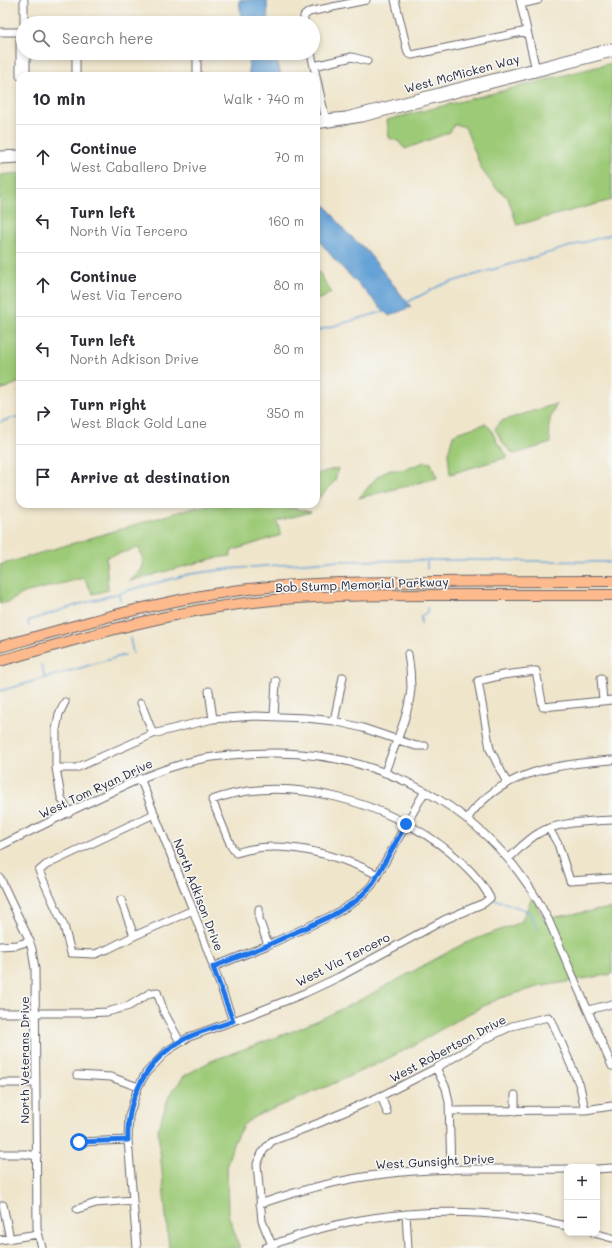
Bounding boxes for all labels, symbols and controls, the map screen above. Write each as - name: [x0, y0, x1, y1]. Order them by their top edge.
- search box: [16, 16, 320, 60]
- icon: search: [30, 27, 52, 49]
- text: Search here: [62, 28, 153, 48]
- street label: West McMicken Way: [402, 50, 521, 96]
- text: 10 min: [32, 87, 86, 109]
- text: Walk · 740 m: [223, 90, 304, 107]
- text: Continue: [70, 138, 137, 158]
- icon: ahead: [32, 146, 54, 168]
- text: 70 m: [274, 148, 304, 165]
- text: West Caballero Drive: [70, 158, 207, 175]
- text: Turn left: [70, 202, 135, 222]
- icon: left: [32, 210, 54, 232]
- text: 160 m: [268, 212, 304, 229]
- text: North Via Tercero: [70, 222, 187, 239]
- text: Continue: [70, 266, 137, 286]
- icon: ahead: [32, 274, 54, 296]
- text: 80 m: [274, 276, 304, 293]
- text: West Via Tercero: [70, 286, 182, 303]
- text: Turn left: [70, 330, 135, 350]
- icon: left: [32, 338, 54, 360]
- text: 80 m: [274, 340, 304, 357]
- text: North Adkison Drive: [70, 350, 199, 367]
- text: Turn right: [70, 394, 147, 414]
- icon: right: [32, 402, 54, 424]
- text: 350 m: [266, 404, 304, 421]
- text: West Black Gold Lane: [70, 414, 207, 431]
- icon: arrive: [32, 466, 54, 488]
- text: Arrive at destination: [70, 467, 230, 487]
- street label: Bob Stump Memorial Parkway: [275, 573, 449, 595]
- street label: West Tom Ryan Drive: [36, 755, 155, 821]
- route end: [397, 815, 415, 833]
- street label: North Adkison Drive: [170, 836, 228, 953]
- street label: West Via Tercero: [293, 929, 392, 990]
- street label: North Veterans Drive: [16, 996, 32, 1124]
- street label: West Robertson Drive: [387, 1011, 508, 1086]
- route start: [70, 1133, 88, 1151]
- street label: West Gunsight Drive: [375, 1150, 495, 1172]
- map controls: [564, 1164, 600, 1236]
- button: +: [564, 1164, 600, 1200]
- button: −: [564, 1200, 600, 1236]

